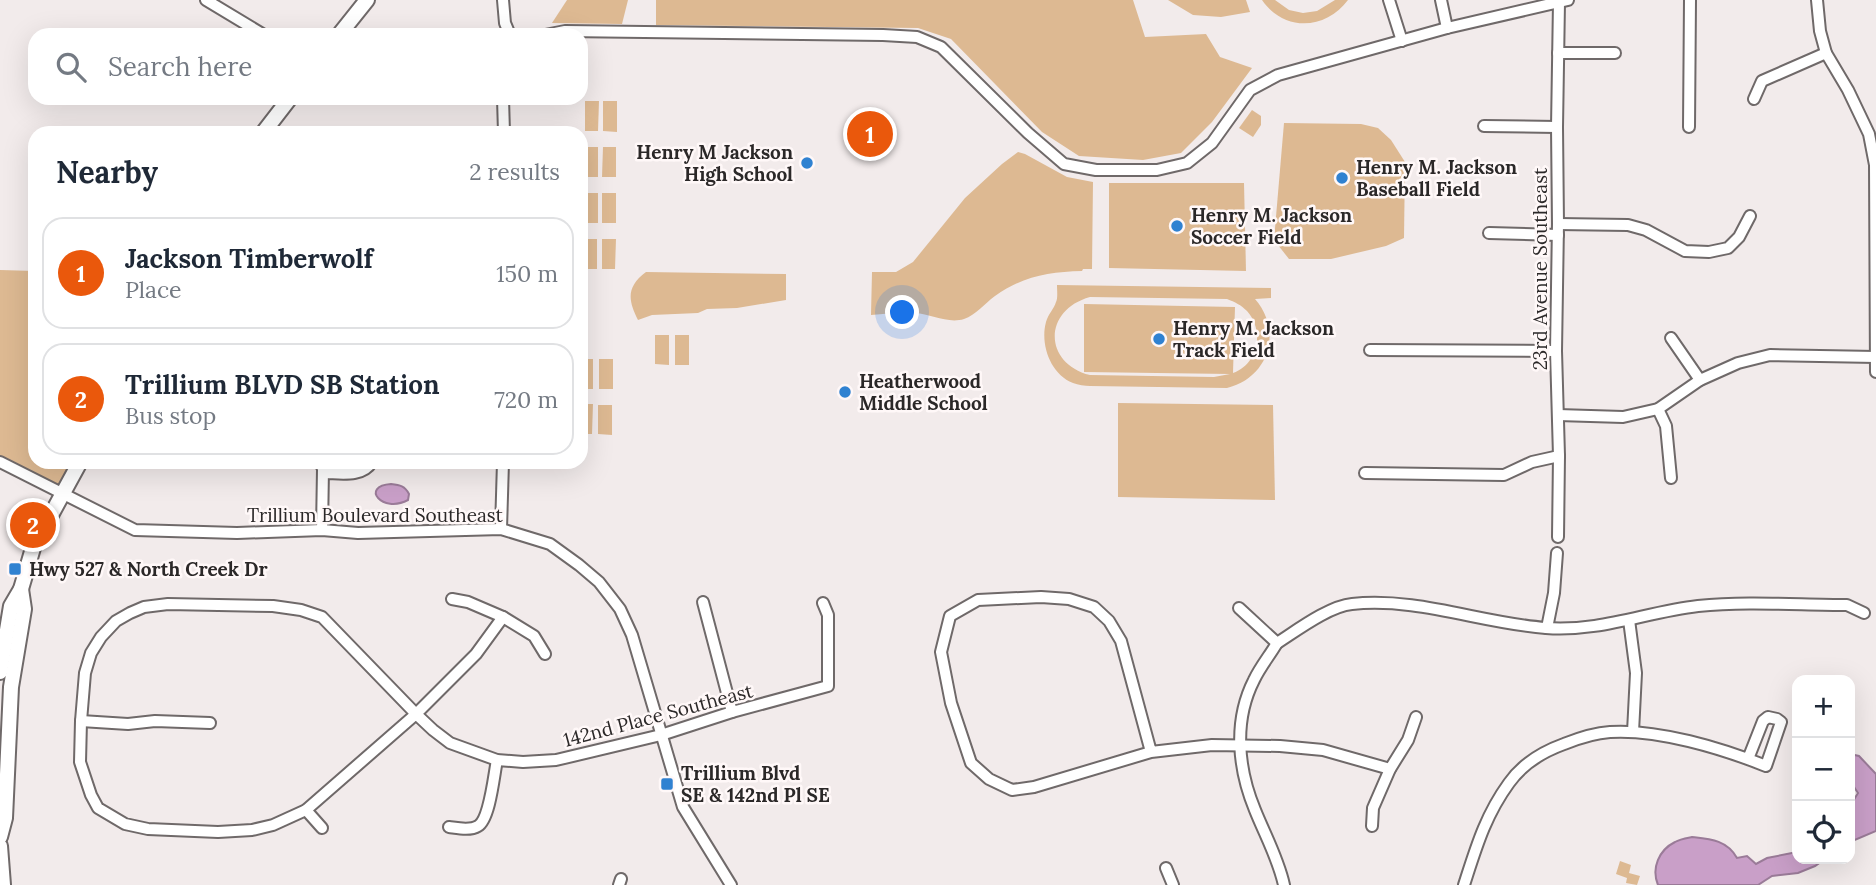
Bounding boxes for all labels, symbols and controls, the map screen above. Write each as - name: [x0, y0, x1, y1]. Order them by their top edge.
- search box: [28, 28, 588, 105]
- icon: search: [52, 48, 90, 86]
- text: Search here: [108, 50, 252, 83]
- pin: 1: [847, 108, 893, 160]
- place label: Henry M Jackson High School: [636, 140, 793, 186]
- text: Nearby: [56, 153, 158, 191]
- marker: Henry M Jackson High School: [799, 155, 815, 171]
- place label: Henry M. Jackson Baseball Field: [1356, 155, 1517, 201]
- text: 2 results: [469, 157, 560, 186]
- street label: 23rd Avenue Southeast: [1528, 167, 1552, 370]
- marker: Henry M. Jackson Baseball Field: [1334, 170, 1350, 186]
- place label: Henry M. Jackson Soccer Field: [1191, 203, 1352, 249]
- marker: Henry M. Jackson Soccer Field: [1169, 218, 1185, 234]
- text: Jackson Timberwolf: [125, 242, 373, 275]
- text: 1: [76, 259, 86, 288]
- text: 150 m: [496, 259, 558, 288]
- text: Place: [125, 275, 182, 304]
- your location: [885, 295, 919, 329]
- place label: Henry M. Jackson Track Field: [1173, 316, 1334, 362]
- marker: Henry M. Jackson Track Field: [1151, 331, 1167, 347]
- text: Trillium BLVD SB Station: [125, 368, 440, 401]
- place label: Heatherwood Middle School: [859, 369, 988, 415]
- marker: Heatherwood Middle School: [837, 384, 853, 400]
- text: 2: [75, 385, 87, 414]
- text: 720 m: [494, 385, 558, 414]
- text: Bus stop: [125, 401, 216, 430]
- pin: 2: [10, 499, 56, 551]
- street label: Trillium Boulevard Southeast: [247, 503, 504, 527]
- place label: Hwy 527 & North Creek Dr: [29, 557, 268, 581]
- marker: Hwy 527 & North Creek Dr: [7, 561, 23, 577]
- map controls: [1792, 675, 1855, 864]
- button: +: [1792, 675, 1855, 738]
- street label: 142nd Place Southeast: [561, 678, 756, 752]
- button: −: [1792, 738, 1855, 801]
- place label: Trillium Blvd SE & 142nd Pl SE: [681, 761, 830, 807]
- marker: Trillium Blvd SE & 142nd Pl SE: [659, 776, 675, 792]
- button: locate: [1792, 801, 1855, 864]

